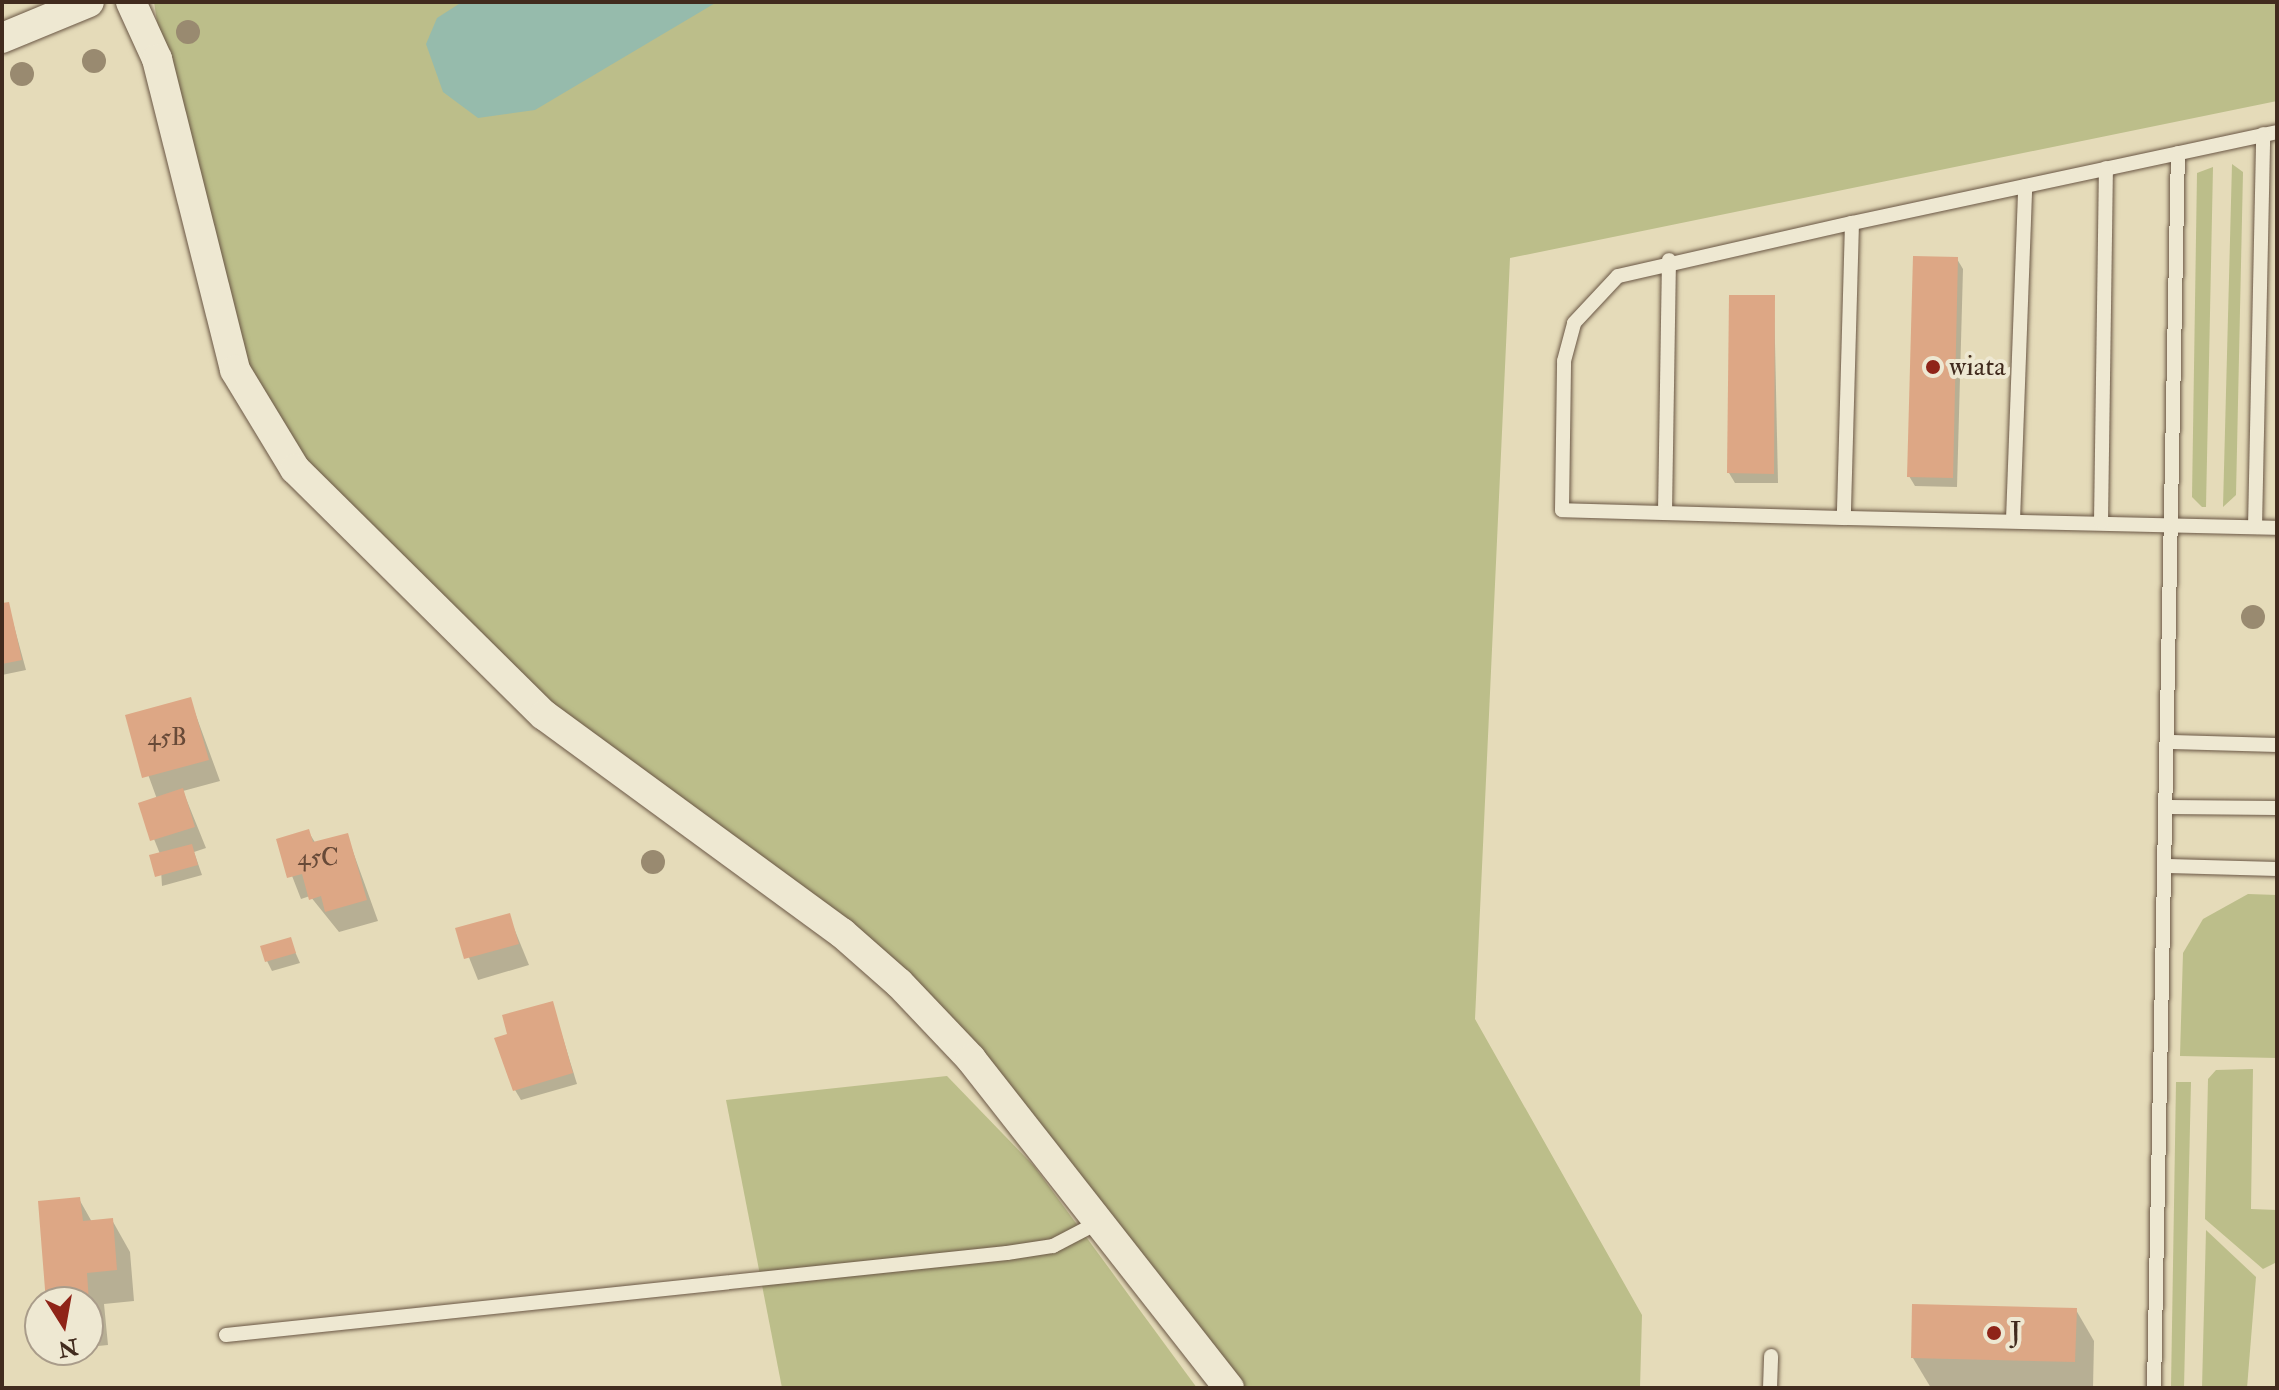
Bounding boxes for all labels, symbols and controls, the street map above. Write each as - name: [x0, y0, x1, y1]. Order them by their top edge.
- place label: wiata: [1949, 350, 2006, 384]
- marker: wiata: [1924, 358, 1942, 376]
- house number: 45B: [147, 724, 187, 752]
- house number: 45C: [297, 844, 339, 872]
- north arrow: [24, 1286, 104, 1366]
- place label: J: [2010, 1316, 2021, 1350]
- marker: J: [1985, 1324, 2003, 1342]
- text: N: [56, 1332, 81, 1363]

